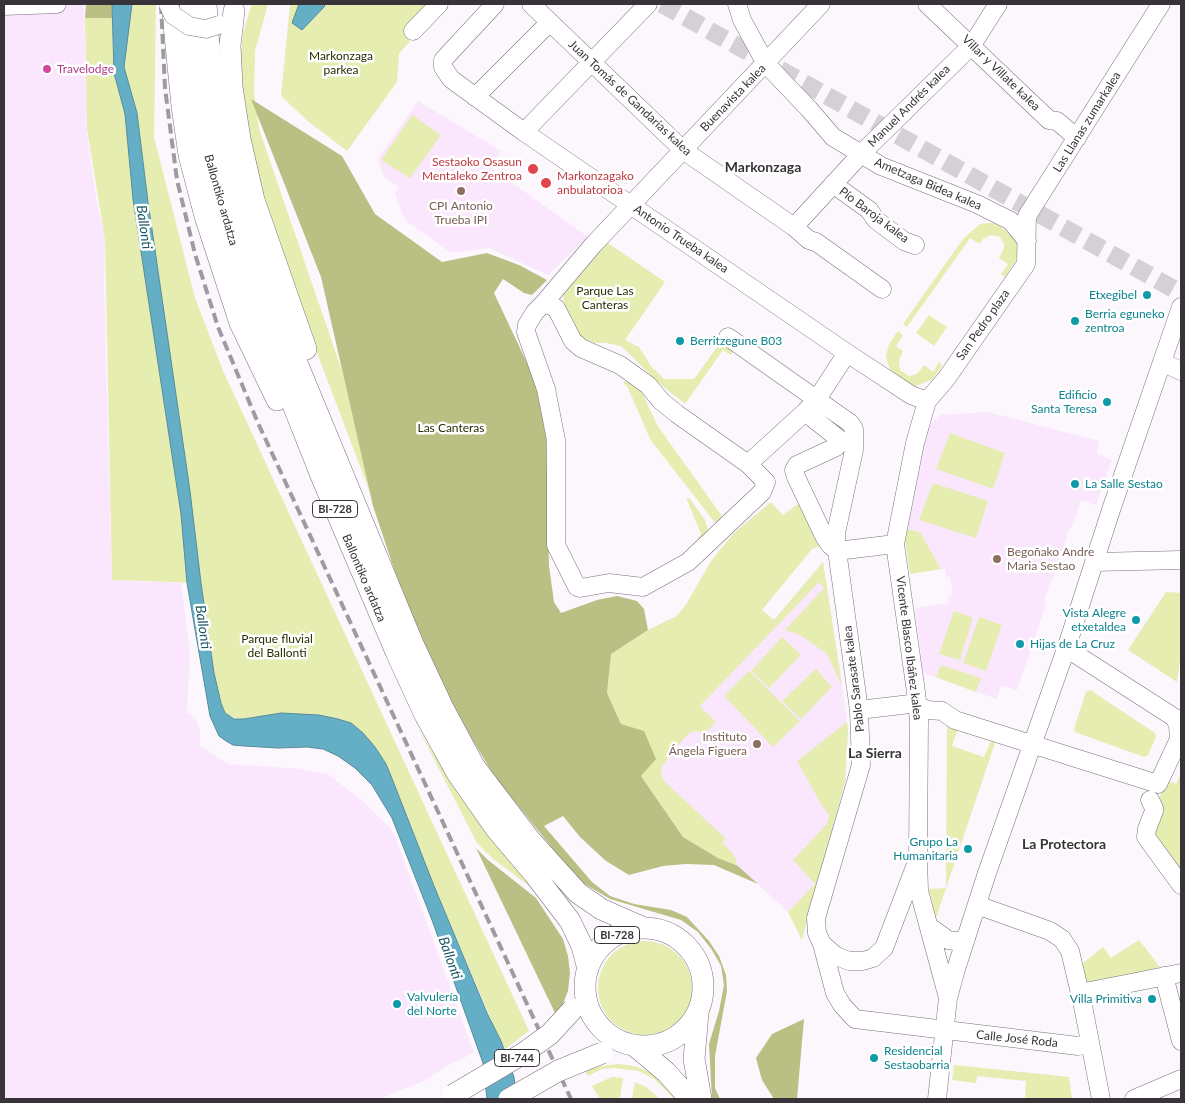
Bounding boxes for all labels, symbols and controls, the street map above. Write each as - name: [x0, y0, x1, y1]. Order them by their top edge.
- street label: Villar y Villate kalea: [959, 32, 1043, 114]
- street label: Juan Tomás de Gandarias kalea: [566, 37, 694, 159]
- park label: Markonzaga parkea: [309, 49, 373, 77]
- street label: Buenavista kalea: [697, 61, 769, 135]
- place label: Travelodge: [57, 62, 114, 76]
- street label: Manuel Andrés kalea: [865, 62, 953, 150]
- marker: Travelodge: [41, 63, 53, 75]
- street label: Las Llanas zumarkalea: [1050, 69, 1124, 175]
- street label: Ballontiko ardatza: [201, 153, 241, 247]
- place label: Sestaoko Osasun Mentaleko Zentroa: [422, 155, 522, 183]
- street label: Ametzaga Bidea kalea: [872, 155, 984, 213]
- district label: Markonzaga: [725, 159, 801, 175]
- marker: Sestaoko Osasun Mentaleko Zentroa: [526, 162, 540, 176]
- place label: Markonzagako anbulatorioa: [557, 169, 634, 197]
- marker: Markonzagako anbulatorioa: [539, 176, 553, 190]
- street label: Pío Baroja kalea: [836, 184, 912, 246]
- marker: CPI Antonio Trueba IPI: [455, 185, 467, 197]
- place label: CPI Antonio Trueba IPI: [429, 199, 493, 227]
- street label: Antonio Trueba kalea: [631, 202, 731, 276]
- water label: Ballonti: [133, 204, 155, 250]
- park label: Parque Las Canteras: [576, 284, 634, 312]
- street label: San Pedro plaza: [953, 287, 1013, 363]
- place label: Etxegibel: [1089, 288, 1137, 302]
- marker: Etxegibel: [1141, 289, 1153, 301]
- place label: Berria eguneko zentroa: [1085, 307, 1165, 335]
- marker: Berria eguneko zentroa: [1069, 315, 1081, 327]
- place label: Berritzegune B03: [690, 334, 782, 348]
- marker: Berritzegune B03: [674, 335, 686, 347]
- place label: Edificio Santa Teresa: [1031, 388, 1097, 416]
- marker: Edificio Santa Teresa: [1101, 396, 1113, 408]
- park label: Las Canteras: [417, 421, 485, 435]
- place label: La Salle Sestao: [1085, 477, 1163, 491]
- marker: La Salle Sestao: [1069, 478, 1081, 490]
- road number: BI-728: [312, 500, 358, 518]
- street label: Ballontiko ardatza: [339, 532, 389, 624]
- place label: Begoñako Andre Maria Sestao: [1007, 545, 1094, 573]
- marker: Begoñako Andre Maria Sestao: [991, 553, 1003, 565]
- street label: Vicente Blasco Ibáñez kalea: [893, 575, 925, 721]
- water label: Ballonti: [192, 604, 214, 650]
- place label: Vista Alegre etxetaldea: [1062, 606, 1126, 634]
- marker: Vista Alegre etxetaldea: [1130, 614, 1142, 626]
- street label: Pablo Sarasate kalea: [840, 625, 868, 733]
- park label: Parque fluvial del Ballonti: [241, 632, 313, 660]
- place label: Hijas de La Cruz: [1030, 637, 1115, 651]
- marker: Hijas de La Cruz: [1014, 638, 1026, 650]
- place label: Instituto Ángela Figuera: [669, 730, 747, 758]
- marker: Instituto Ángela Figuera: [751, 738, 763, 750]
- district label: La Sierra: [848, 745, 902, 761]
- place label: Grupo La Humanitaria: [893, 835, 958, 863]
- district label: La Protectora: [1022, 836, 1106, 852]
- marker: Grupo La Humanitaria: [962, 843, 974, 855]
- road number: BI-728: [594, 926, 640, 944]
- water label: Ballonti: [435, 934, 465, 982]
- place label: Valvulería del Norte: [407, 990, 458, 1018]
- place label: Villa Primitiva: [1070, 992, 1142, 1006]
- marker: Villa Primitiva: [1146, 993, 1158, 1005]
- marker: Valvulería del Norte: [391, 998, 403, 1010]
- street label: Calle José Roda: [976, 1028, 1058, 1050]
- place label: Residencial Sestaobarria: [884, 1044, 949, 1072]
- road number: BI-744: [494, 1050, 540, 1066]
- marker: Residencial Sestaobarria: [868, 1052, 880, 1064]

